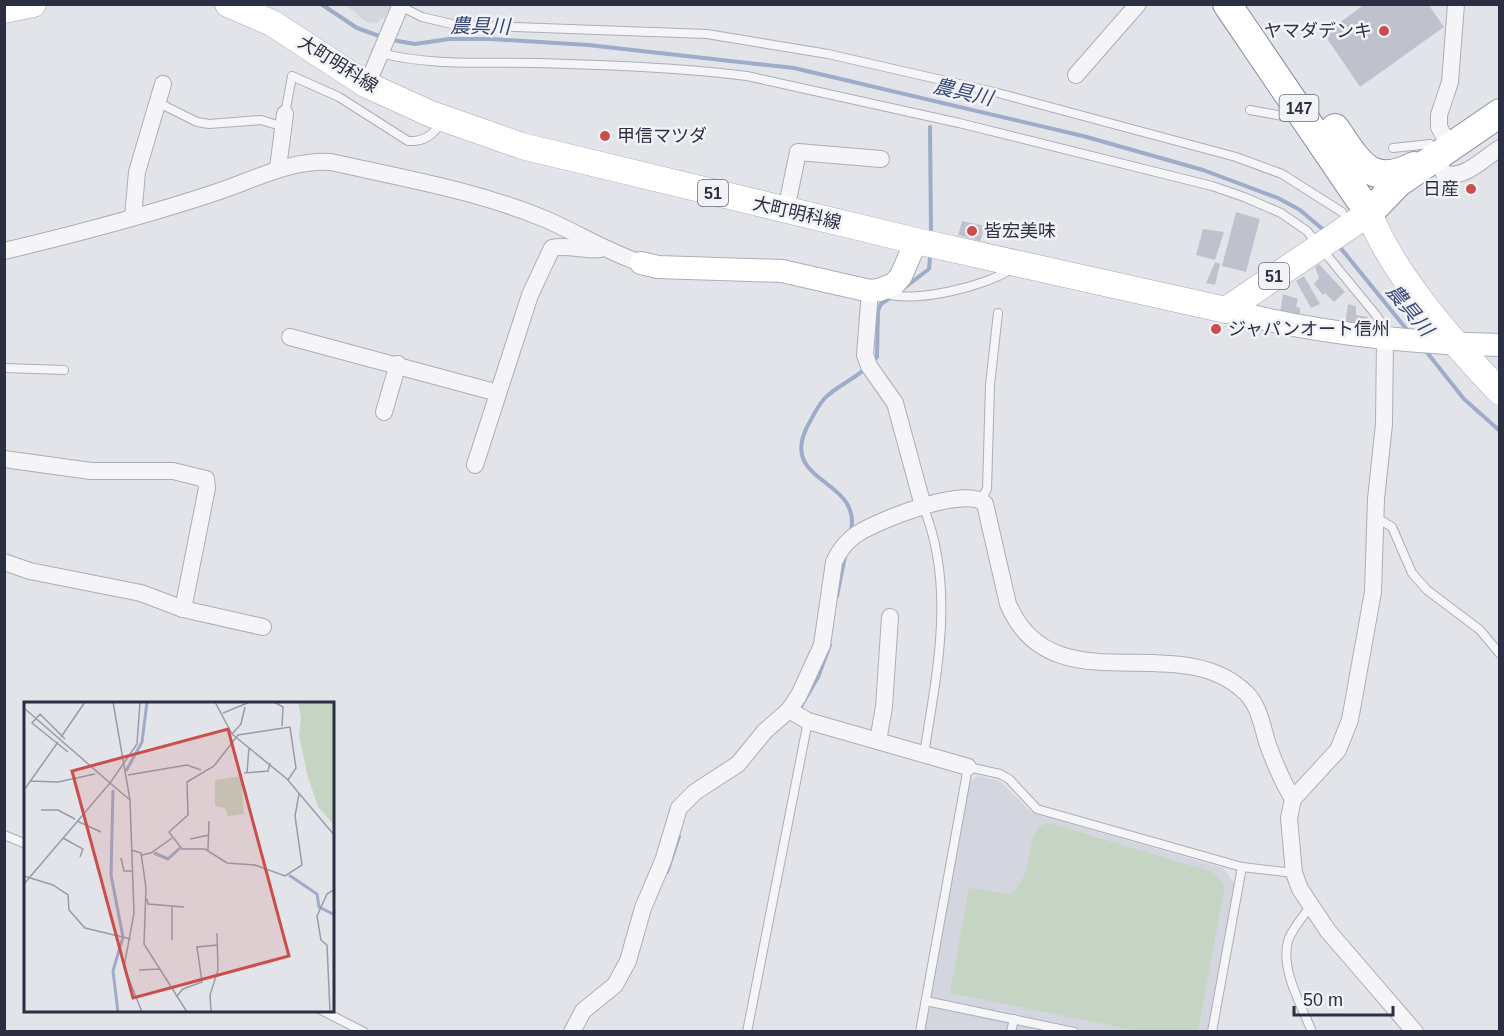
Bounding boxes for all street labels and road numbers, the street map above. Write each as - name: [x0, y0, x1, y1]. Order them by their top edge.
- street label: 大町明科線: [295, 32, 381, 96]
- road number: 147: [1280, 95, 1318, 121]
- road number: 51: [698, 180, 728, 206]
- street label: 大町明科線: [751, 193, 843, 233]
- road number: 51: [1259, 263, 1289, 289]

